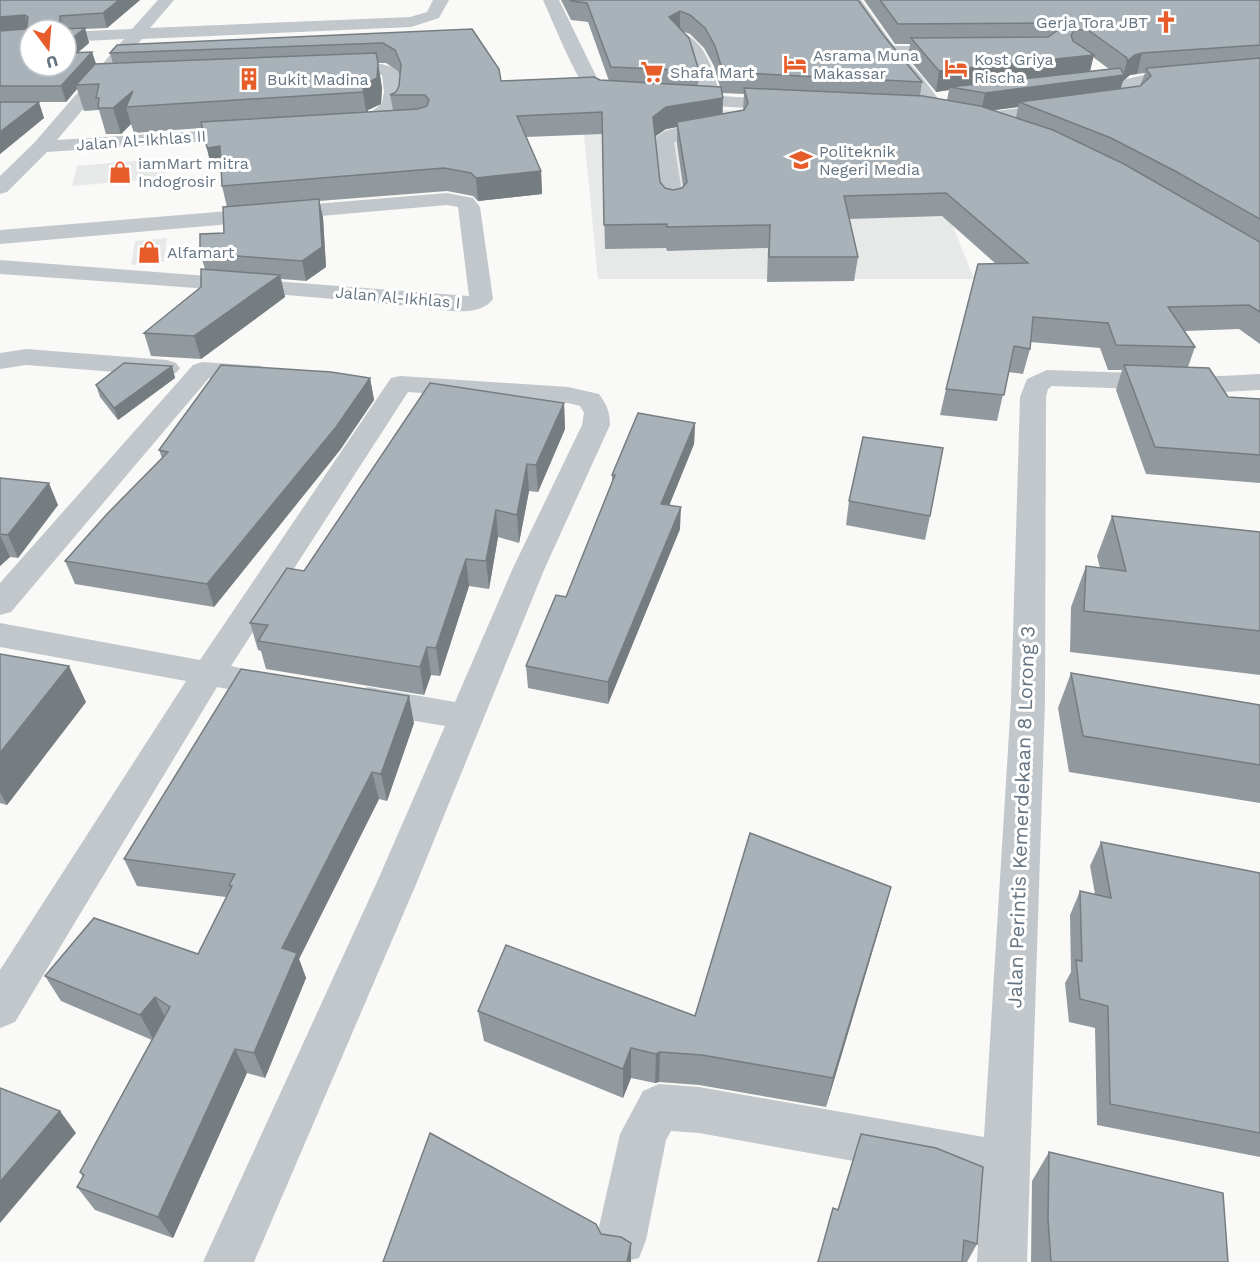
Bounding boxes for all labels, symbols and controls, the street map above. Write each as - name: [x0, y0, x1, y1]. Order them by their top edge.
- church icon: Gerja Tora JBT: [1153, 9, 1179, 35]
- place label: Gerja Tora JBT: [1036, 13, 1148, 32]
- north arrow: [18, 18, 78, 78]
- place label: Asrama Muna Makassar: [813, 46, 919, 83]
- place label: Kost Griya Rischa: [974, 50, 1054, 87]
- text: U: [44, 51, 60, 73]
- hotel icon: Asrama Muna Makassar: [782, 51, 808, 77]
- hotel icon: Kost Griya Rischa: [943, 55, 969, 81]
- supermarket icon: Shafa Mart: [639, 59, 665, 85]
- place label: Shafa Mart: [670, 63, 755, 82]
- building icon: Bukit Madina: [236, 66, 262, 92]
- place label: Bukit Madina: [267, 70, 369, 89]
- street label: Jalan Al-Ikhlas II: [75, 126, 207, 155]
- place label: Politeknik Negeri Media: [819, 142, 920, 179]
- school or university icon: Politeknik Negeri Media: [788, 147, 814, 173]
- place label: iamMart mitra Indogrosir: [138, 154, 249, 191]
- shop icon: iamMart mitra Indogrosir: [107, 159, 133, 185]
- shop icon: Alfamart: [136, 239, 162, 265]
- place label: Alfamart: [167, 243, 235, 262]
- street label: Jalan Al-Ikhlas I: [335, 283, 461, 312]
- street label: Jalan Perintis Kemerdekaan 8 Lorong 3: [1002, 625, 1040, 1009]

